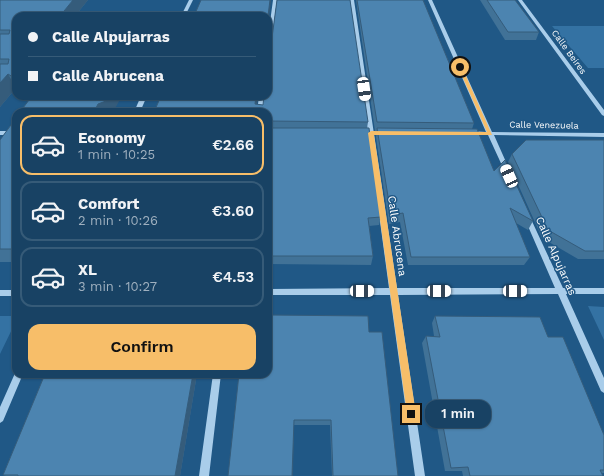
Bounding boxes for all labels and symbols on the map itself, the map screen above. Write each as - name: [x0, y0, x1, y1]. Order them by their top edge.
- street label: Calle Beires: [550, 28, 588, 76]
- route start: [451, 58, 469, 76]
- car: [356, 76, 372, 102]
- street label: Calle Venezuela: [509, 119, 579, 131]
- car: [499, 163, 519, 189]
- street label: Calle Abrucena: [385, 195, 409, 277]
- street label: Calle Alpujarras: [533, 215, 579, 297]
- car: [350, 285, 374, 297]
- car: [427, 285, 451, 297]
- car: [503, 285, 527, 297]
- callout: 1 min: [425, 400, 491, 428]
- route end: [402, 405, 420, 423]

